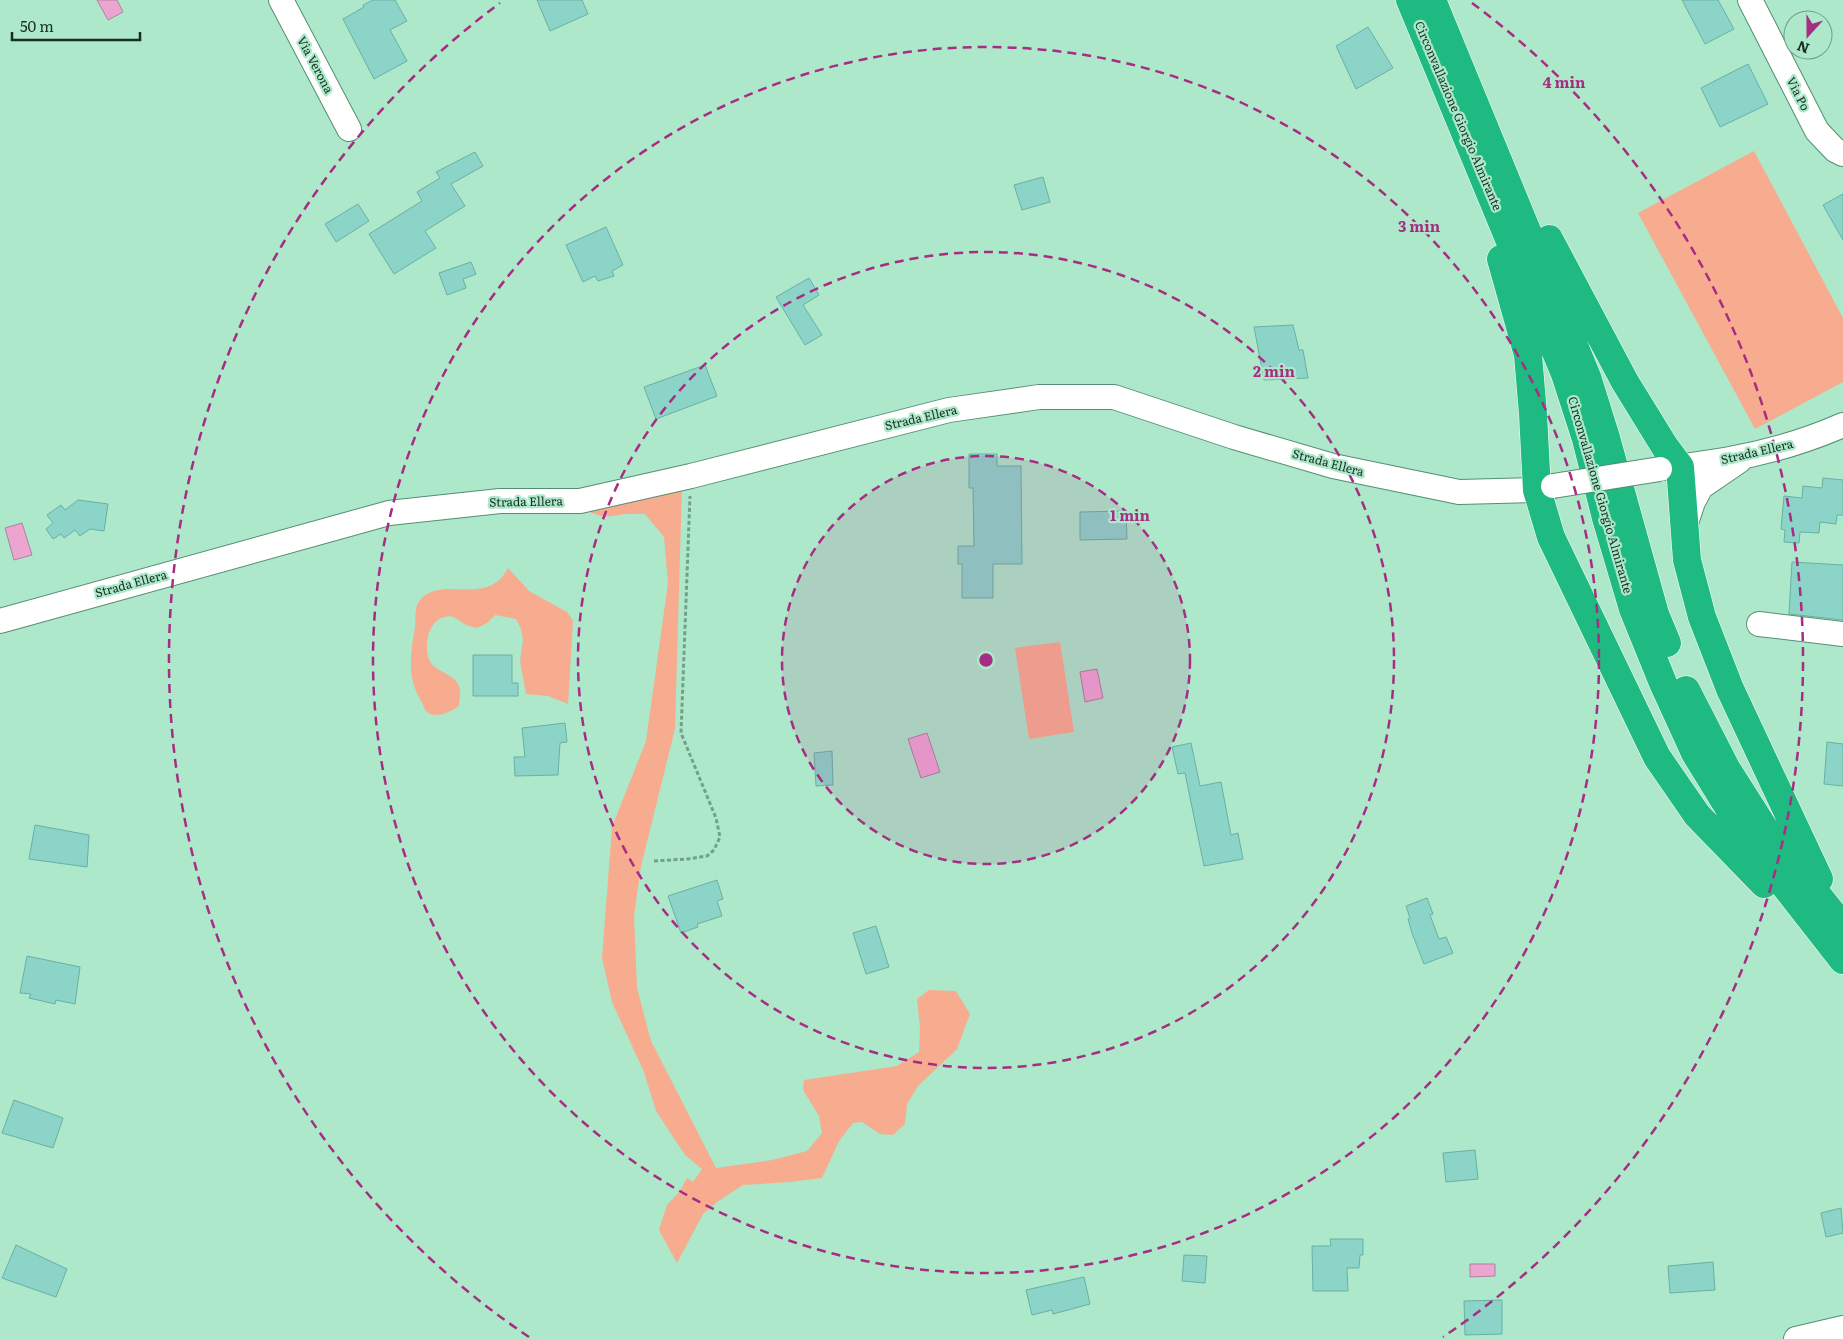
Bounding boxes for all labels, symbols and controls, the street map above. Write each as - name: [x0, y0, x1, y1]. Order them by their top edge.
- scale bar: [12, 10, 140, 42]
- north arrow: [1783, 10, 1833, 60]
- text: 50 m: [20, 14, 54, 37]
- street label: Circonvallazione Giorgio Almirante: [1411, 18, 1507, 213]
- street label: Via Verona: [293, 33, 339, 97]
- text: N: [1794, 37, 1812, 60]
- text: 4 min: [1543, 70, 1586, 93]
- street label: Via Po: [1783, 74, 1815, 114]
- text: 3 min: [1398, 214, 1441, 237]
- text: 2 min: [1253, 359, 1296, 382]
- street label: Circonvallazione Giorgio Almirante: [1564, 394, 1638, 595]
- street label: Strada Ellera: [883, 400, 959, 434]
- street label: Strada Ellera: [1719, 434, 1795, 468]
- street label: Strada Ellera: [1290, 444, 1367, 480]
- street label: Strada Ellera: [489, 491, 564, 511]
- text: 1 min: [1110, 503, 1151, 526]
- street label: Strada Ellera: [93, 565, 169, 601]
- centre of rings: [977, 651, 995, 669]

